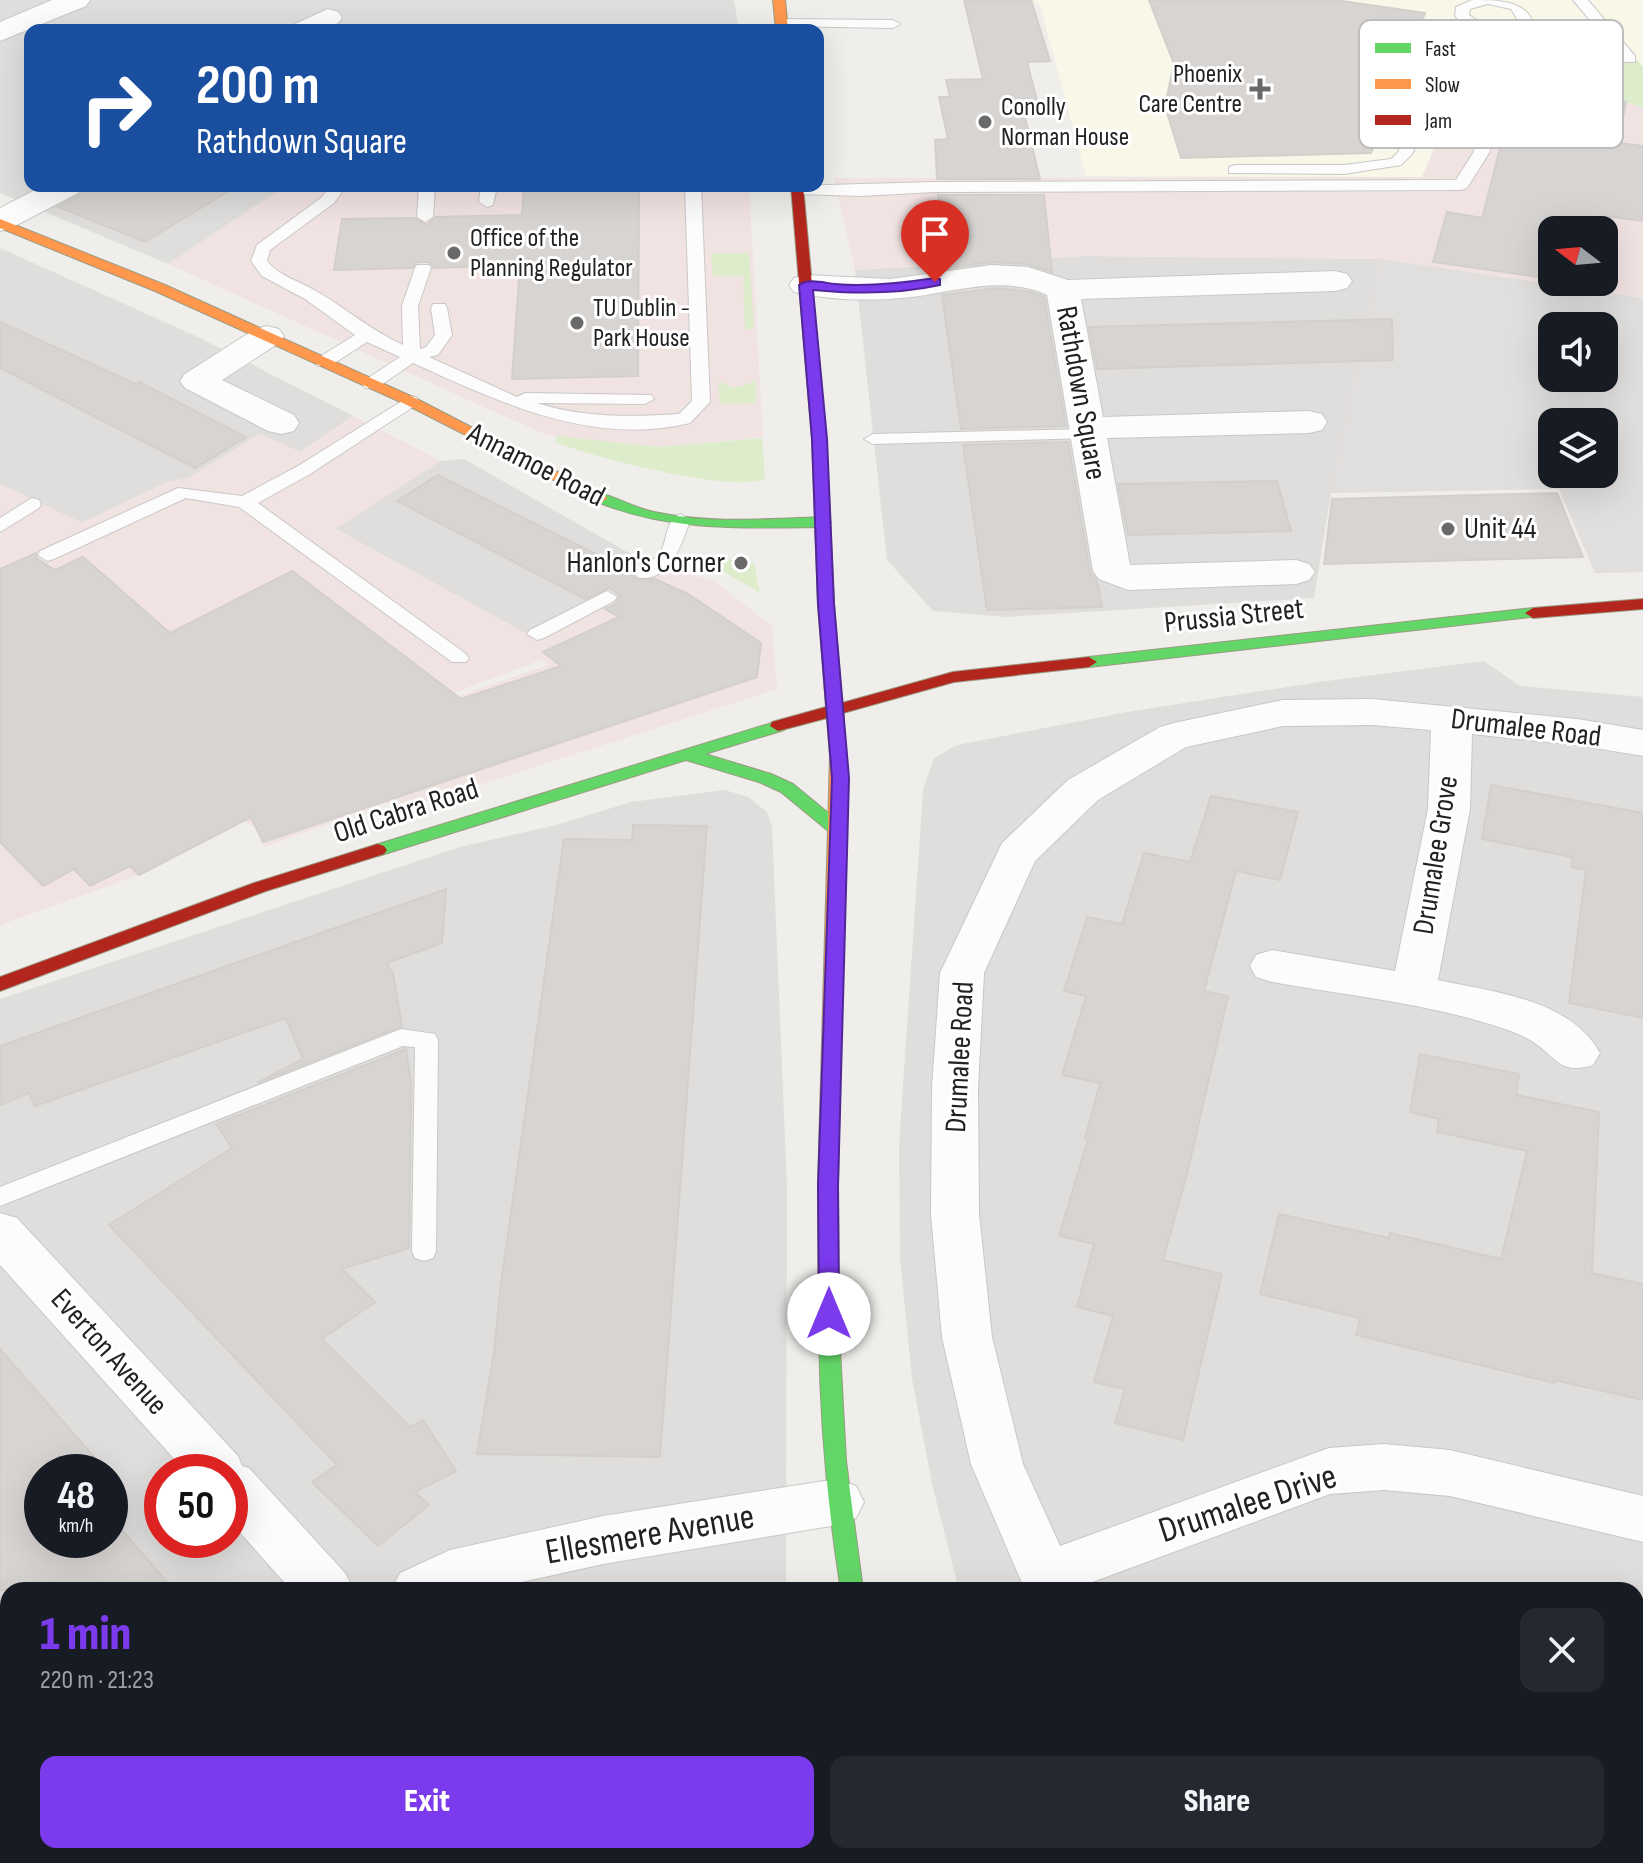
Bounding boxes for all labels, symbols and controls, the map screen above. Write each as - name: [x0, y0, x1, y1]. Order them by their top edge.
- legend: [1359, 20, 1623, 148]
- text: Fast: [1425, 36, 1456, 63]
- text: 200 m: [196, 53, 320, 120]
- icon: right: [64, 56, 168, 160]
- place label: Phoenix Care Centre: [1139, 59, 1242, 120]
- text: Slow: [1425, 72, 1460, 99]
- marker: Phoenix Care Centre: [1249, 78, 1271, 100]
- place label: Conolly Norman House: [1001, 92, 1129, 153]
- text: Jam: [1424, 108, 1452, 135]
- marker: Conolly Norman House: [976, 113, 994, 131]
- text: Rathdown Square: [196, 121, 407, 164]
- pin: [901, 200, 969, 282]
- icon: arrive: [913, 212, 957, 256]
- north arrow: [1538, 216, 1618, 296]
- map controls: [1538, 216, 1618, 488]
- place label: Office of the Planning Regulator: [470, 223, 633, 284]
- marker: Office of the Planning Regulator: [445, 244, 463, 262]
- place label: TU Dublin - Park House: [593, 293, 690, 354]
- street label: Rathdown Square: [1048, 303, 1114, 483]
- button: sound: [1538, 312, 1618, 392]
- marker: TU Dublin - Park House: [568, 314, 586, 332]
- button: layers: [1538, 408, 1618, 488]
- street label: Annamoe Road: [460, 415, 611, 515]
- place label: Unit 44: [1464, 511, 1536, 547]
- marker: Unit 44: [1439, 520, 1457, 538]
- place label: Hanlon's Corner: [566, 545, 725, 581]
- marker: Hanlon's Corner: [732, 554, 750, 572]
- street label: Prussia Street: [1162, 591, 1306, 641]
- street label: Drumalee Road: [1449, 701, 1603, 755]
- street label: Old Cabra Road: [329, 771, 483, 851]
- street label: Drumalee Grove: [1406, 773, 1466, 937]
- street label: Drumalee Road: [938, 981, 982, 1133]
- position arrow: [787, 1272, 871, 1356]
- street label: Everton Avenue: [43, 1282, 175, 1422]
- speed limit sign: 50: [144, 1454, 248, 1558]
- street label: Drumalee Drive: [1154, 1455, 1342, 1553]
- text: 48: [57, 1472, 95, 1520]
- street label: Ellesmere Avenue: [542, 1495, 758, 1575]
- text: km/h: [59, 1514, 93, 1538]
- text: 1 min: [40, 1606, 131, 1663]
- button: close: [1520, 1608, 1604, 1692]
- text: 220 m · 21:23: [40, 1665, 154, 1696]
- button: Exit: [40, 1756, 814, 1848]
- button: Share: [830, 1756, 1604, 1848]

